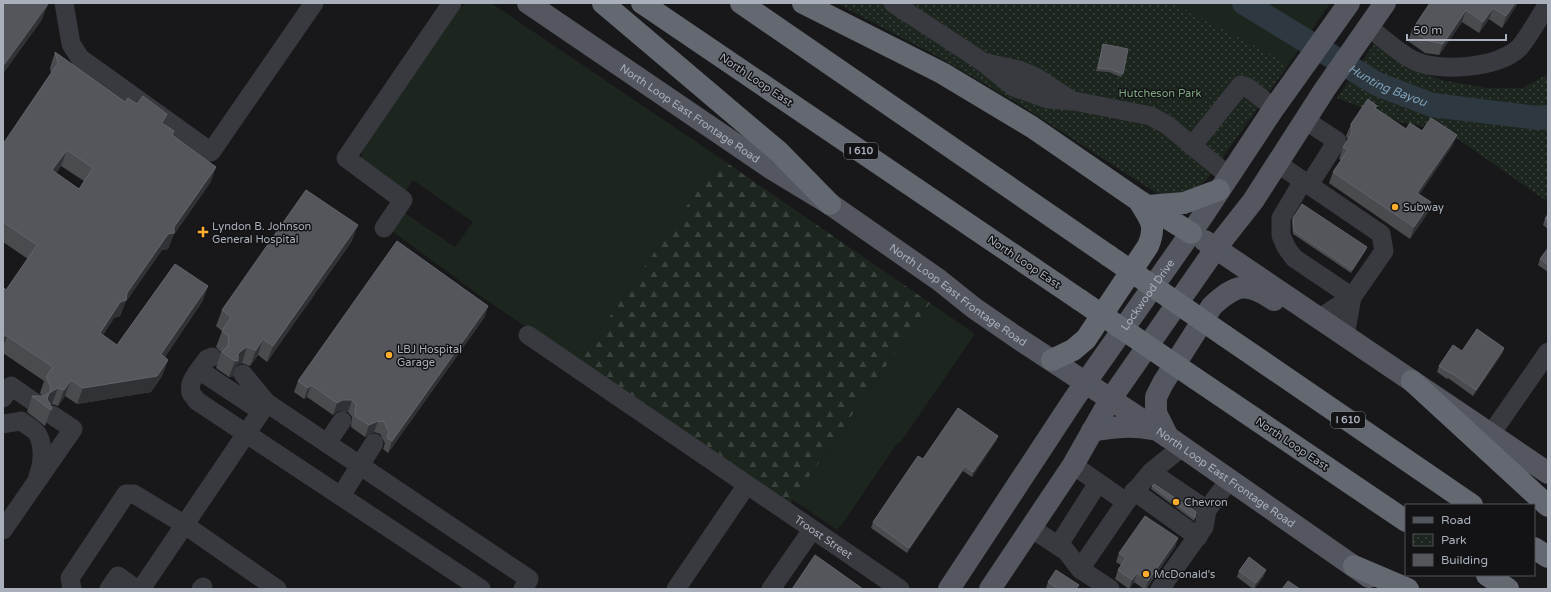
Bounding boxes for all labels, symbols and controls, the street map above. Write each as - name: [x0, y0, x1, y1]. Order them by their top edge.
- scale bar: [1407, 16, 1506, 42]
- text: 50 m: [1413, 23, 1442, 37]
- street label: North Loop East: [717, 51, 795, 109]
- street label: North Loop East Frontage Road: [618, 61, 762, 165]
- water label: Hunting Bayou: [1346, 61, 1429, 110]
- park label: Hutcheson Park: [1119, 87, 1201, 100]
- road number: I 610: [844, 143, 878, 159]
- place label: Subway: [1403, 201, 1444, 214]
- marker: Subway: [1390, 202, 1400, 212]
- place label: Lyndon B. Johnson General Hospital: [212, 220, 311, 246]
- marker: Lyndon B. Johnson General Hospital: [197, 226, 209, 238]
- street label: North Loop East: [985, 233, 1063, 291]
- street label: North Loop East Frontage Road: [887, 241, 1029, 349]
- street label: Lockwood Drive: [1118, 257, 1177, 333]
- place label: LBJ Hospital Garage: [397, 343, 462, 369]
- marker: LBJ Hospital Garage: [384, 350, 394, 360]
- road number: I 610: [1331, 412, 1365, 428]
- street label: North Loop East: [1253, 415, 1331, 473]
- street label: North Loop East Frontage Road: [1154, 425, 1298, 530]
- place label: Chevron: [1184, 496, 1228, 509]
- marker: Chevron: [1171, 497, 1181, 507]
- legend: [1405, 504, 1535, 576]
- street label: Troost Street: [792, 513, 855, 561]
- text: Road: [1441, 513, 1471, 527]
- text: Park: [1441, 533, 1467, 547]
- text: Building: [1441, 553, 1488, 567]
- place label: McDonald's: [1154, 568, 1215, 581]
- marker: McDonald's: [1141, 569, 1151, 579]

